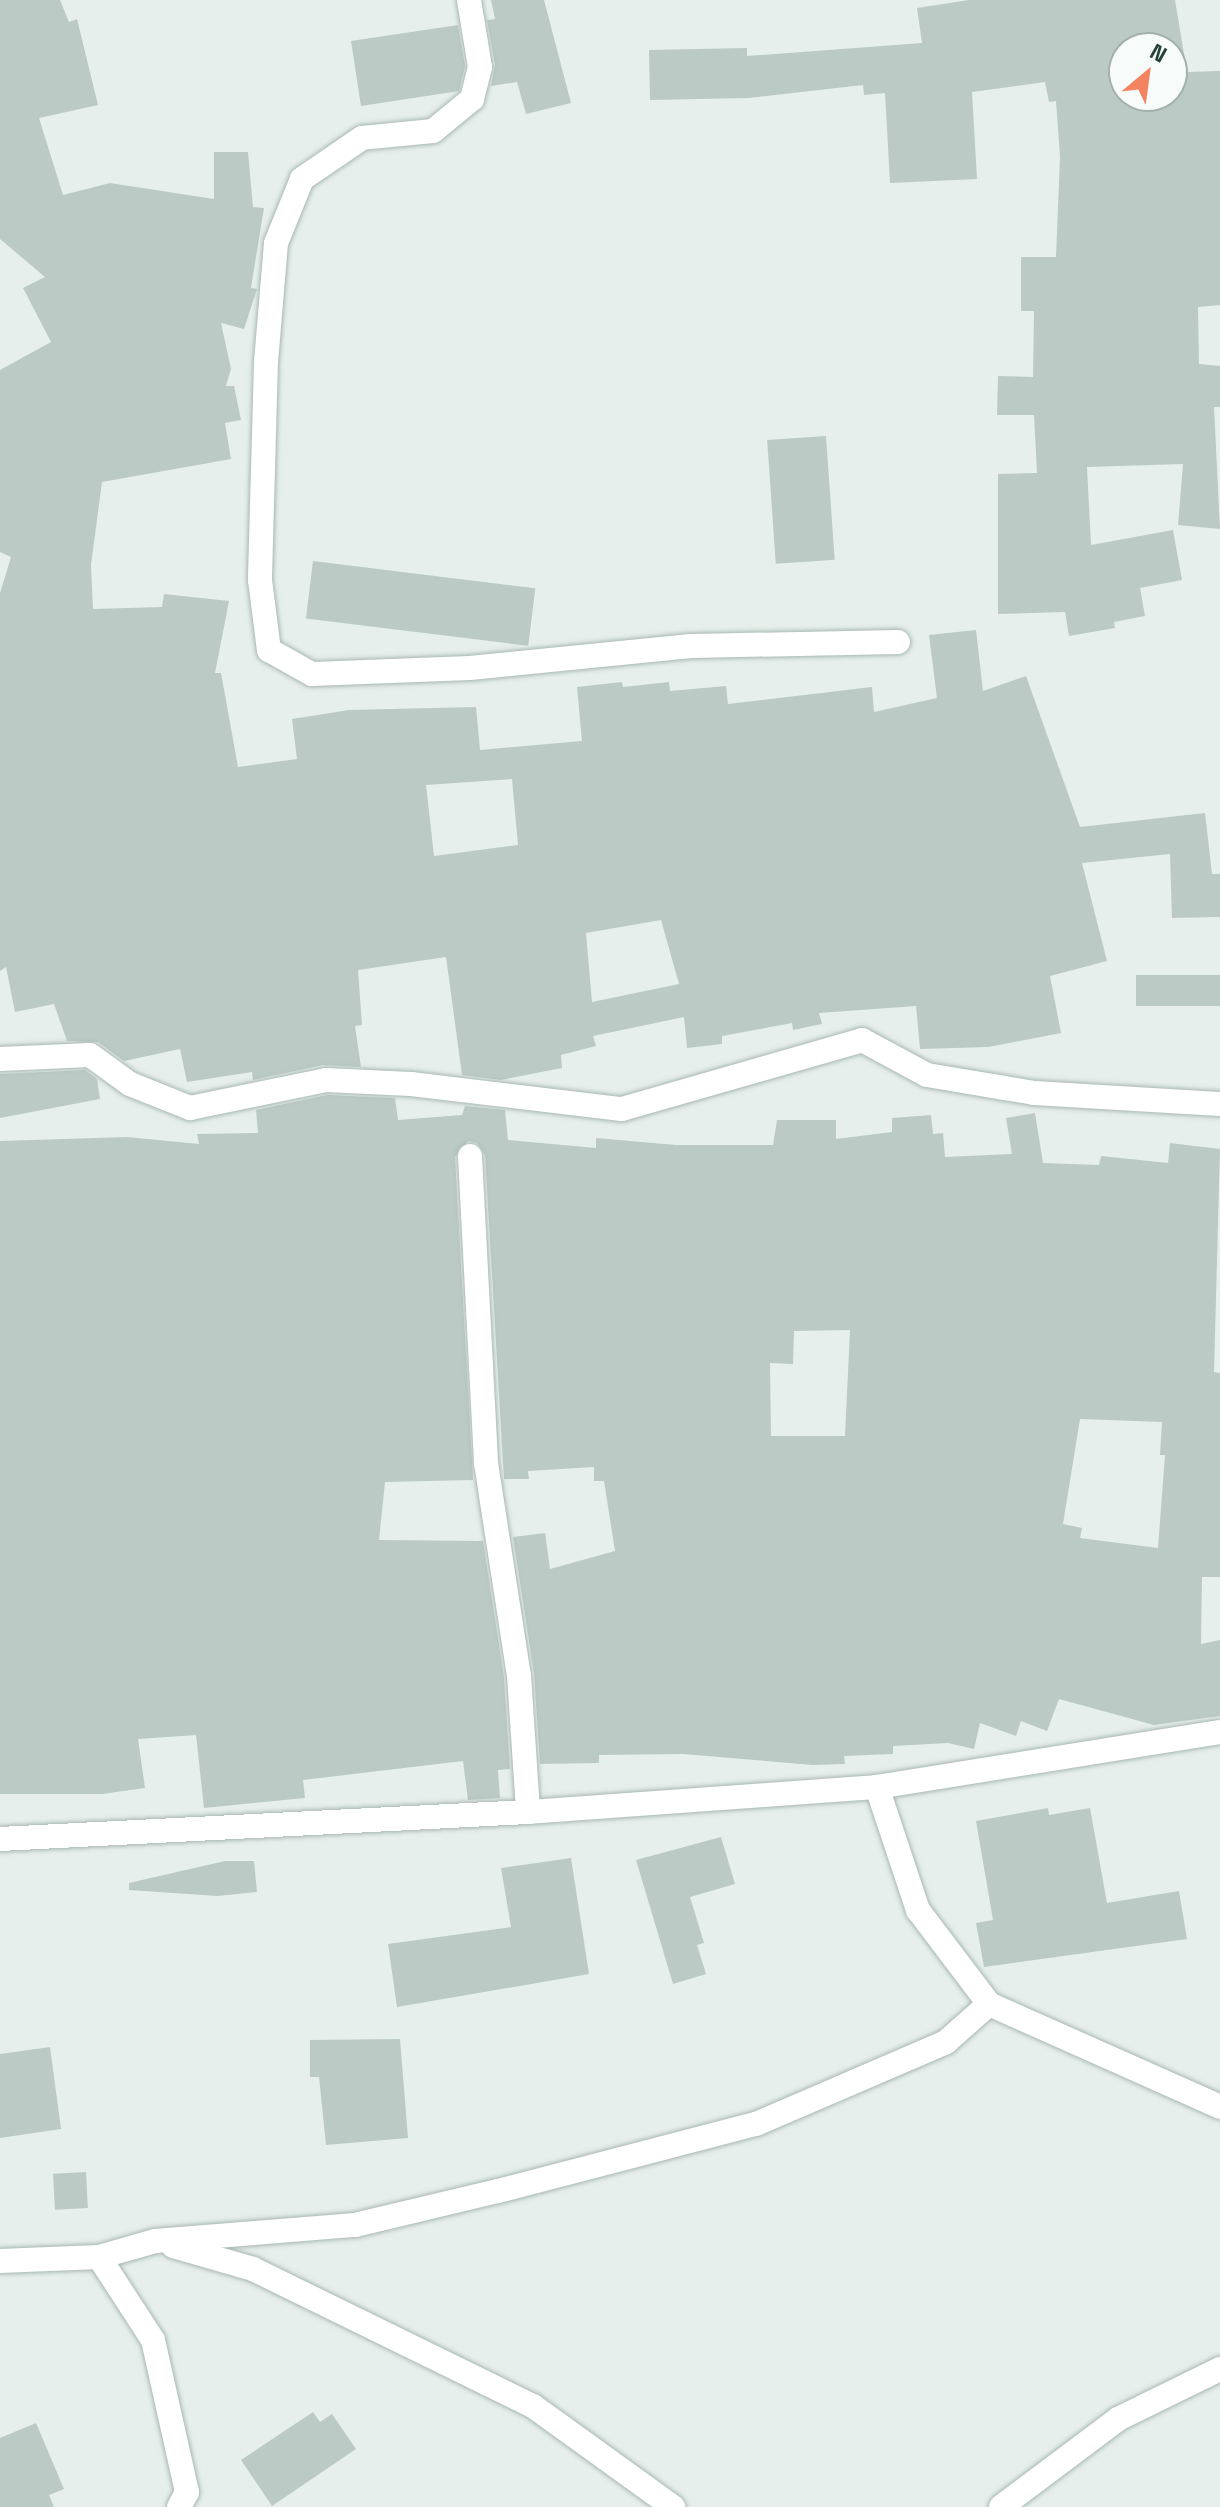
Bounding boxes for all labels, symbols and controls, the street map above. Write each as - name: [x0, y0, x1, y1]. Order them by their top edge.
- north arrow: [1108, 32, 1188, 112]
- text: N: [1145, 37, 1172, 69]

